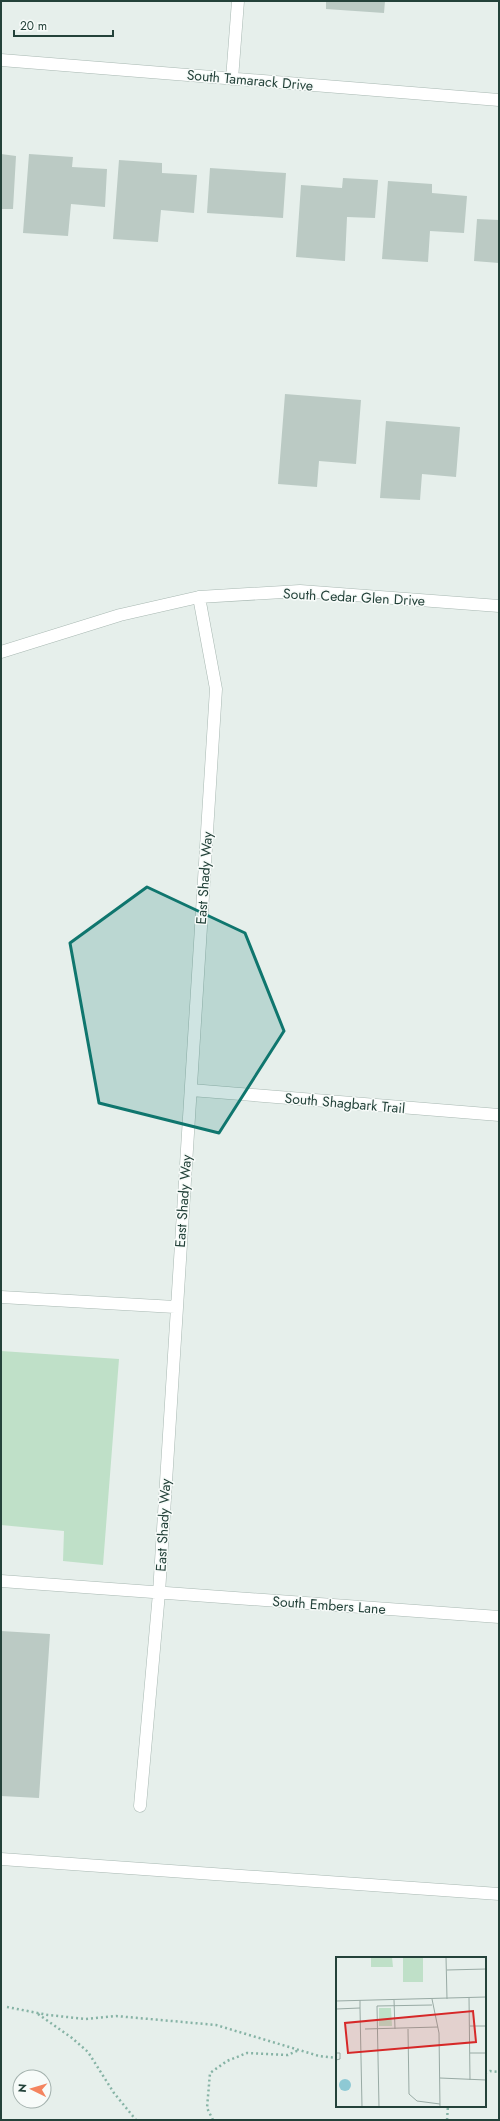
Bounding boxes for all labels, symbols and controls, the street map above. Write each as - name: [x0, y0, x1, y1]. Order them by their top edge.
- scale bar: [14, 12, 113, 38]
- text: 20 m: [20, 17, 47, 35]
- street label: South Tamarack Drive: [186, 65, 314, 95]
- street label: South Cedar Glen Drive: [283, 583, 425, 611]
- street label: East Shady Way: [191, 830, 217, 925]
- street label: South Shagbark Trail: [284, 1088, 406, 1118]
- street label: East Shady Way: [170, 1153, 196, 1248]
- street label: East Shady Way: [151, 1477, 175, 1572]
- street label: South Embers Lane: [272, 1591, 386, 1619]
- inset map: [336, 1957, 486, 2107]
- north arrow: [12, 2069, 52, 2109]
- text: N: [14, 2083, 30, 2093]

